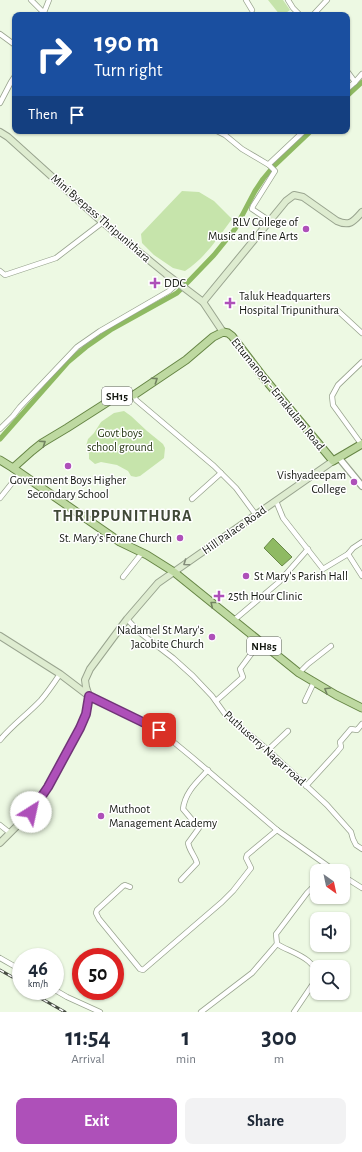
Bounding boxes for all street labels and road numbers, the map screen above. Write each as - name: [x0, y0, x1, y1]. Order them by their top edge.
- street label: Mini Byepass Thripunithara: [48, 172, 153, 265]
- street label: Ettumanoor - Ernakulam Road: [229, 336, 327, 452]
- road number: SH15: [102, 387, 132, 405]
- street label: Hill Palace Road: [200, 504, 268, 556]
- road number: NH85: [247, 637, 281, 655]
- street label: Puthuserry Nagar road: [221, 708, 308, 788]

